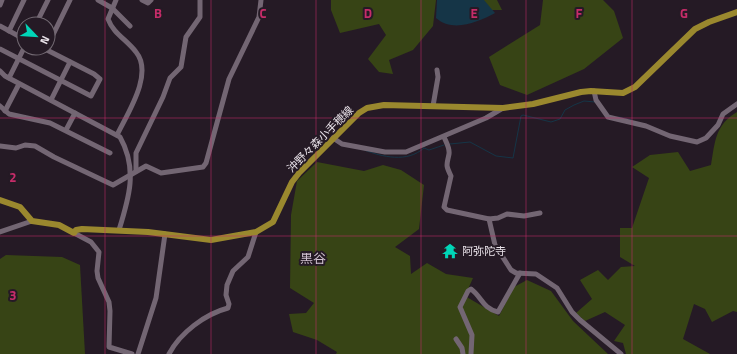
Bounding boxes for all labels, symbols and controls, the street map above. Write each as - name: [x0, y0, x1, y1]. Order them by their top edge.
- text: B: [154, 3, 162, 23]
- text: C: [259, 3, 267, 23]
- text: D: [364, 3, 372, 23]
- text: E: [470, 3, 478, 23]
- text: F: [576, 3, 583, 23]
- text: G: [680, 3, 688, 23]
- north arrow: [16, 16, 56, 56]
- text: N: [36, 33, 54, 47]
- street label: 沖野々森小手穂線: [283, 102, 357, 176]
- text: 2: [9, 167, 17, 187]
- temple icon: 阿弥陀寺: [441, 242, 459, 260]
- place label: 阿弥陀寺: [462, 243, 506, 259]
- district label: 黒谷: [300, 248, 326, 268]
- text: 3: [9, 285, 17, 305]

